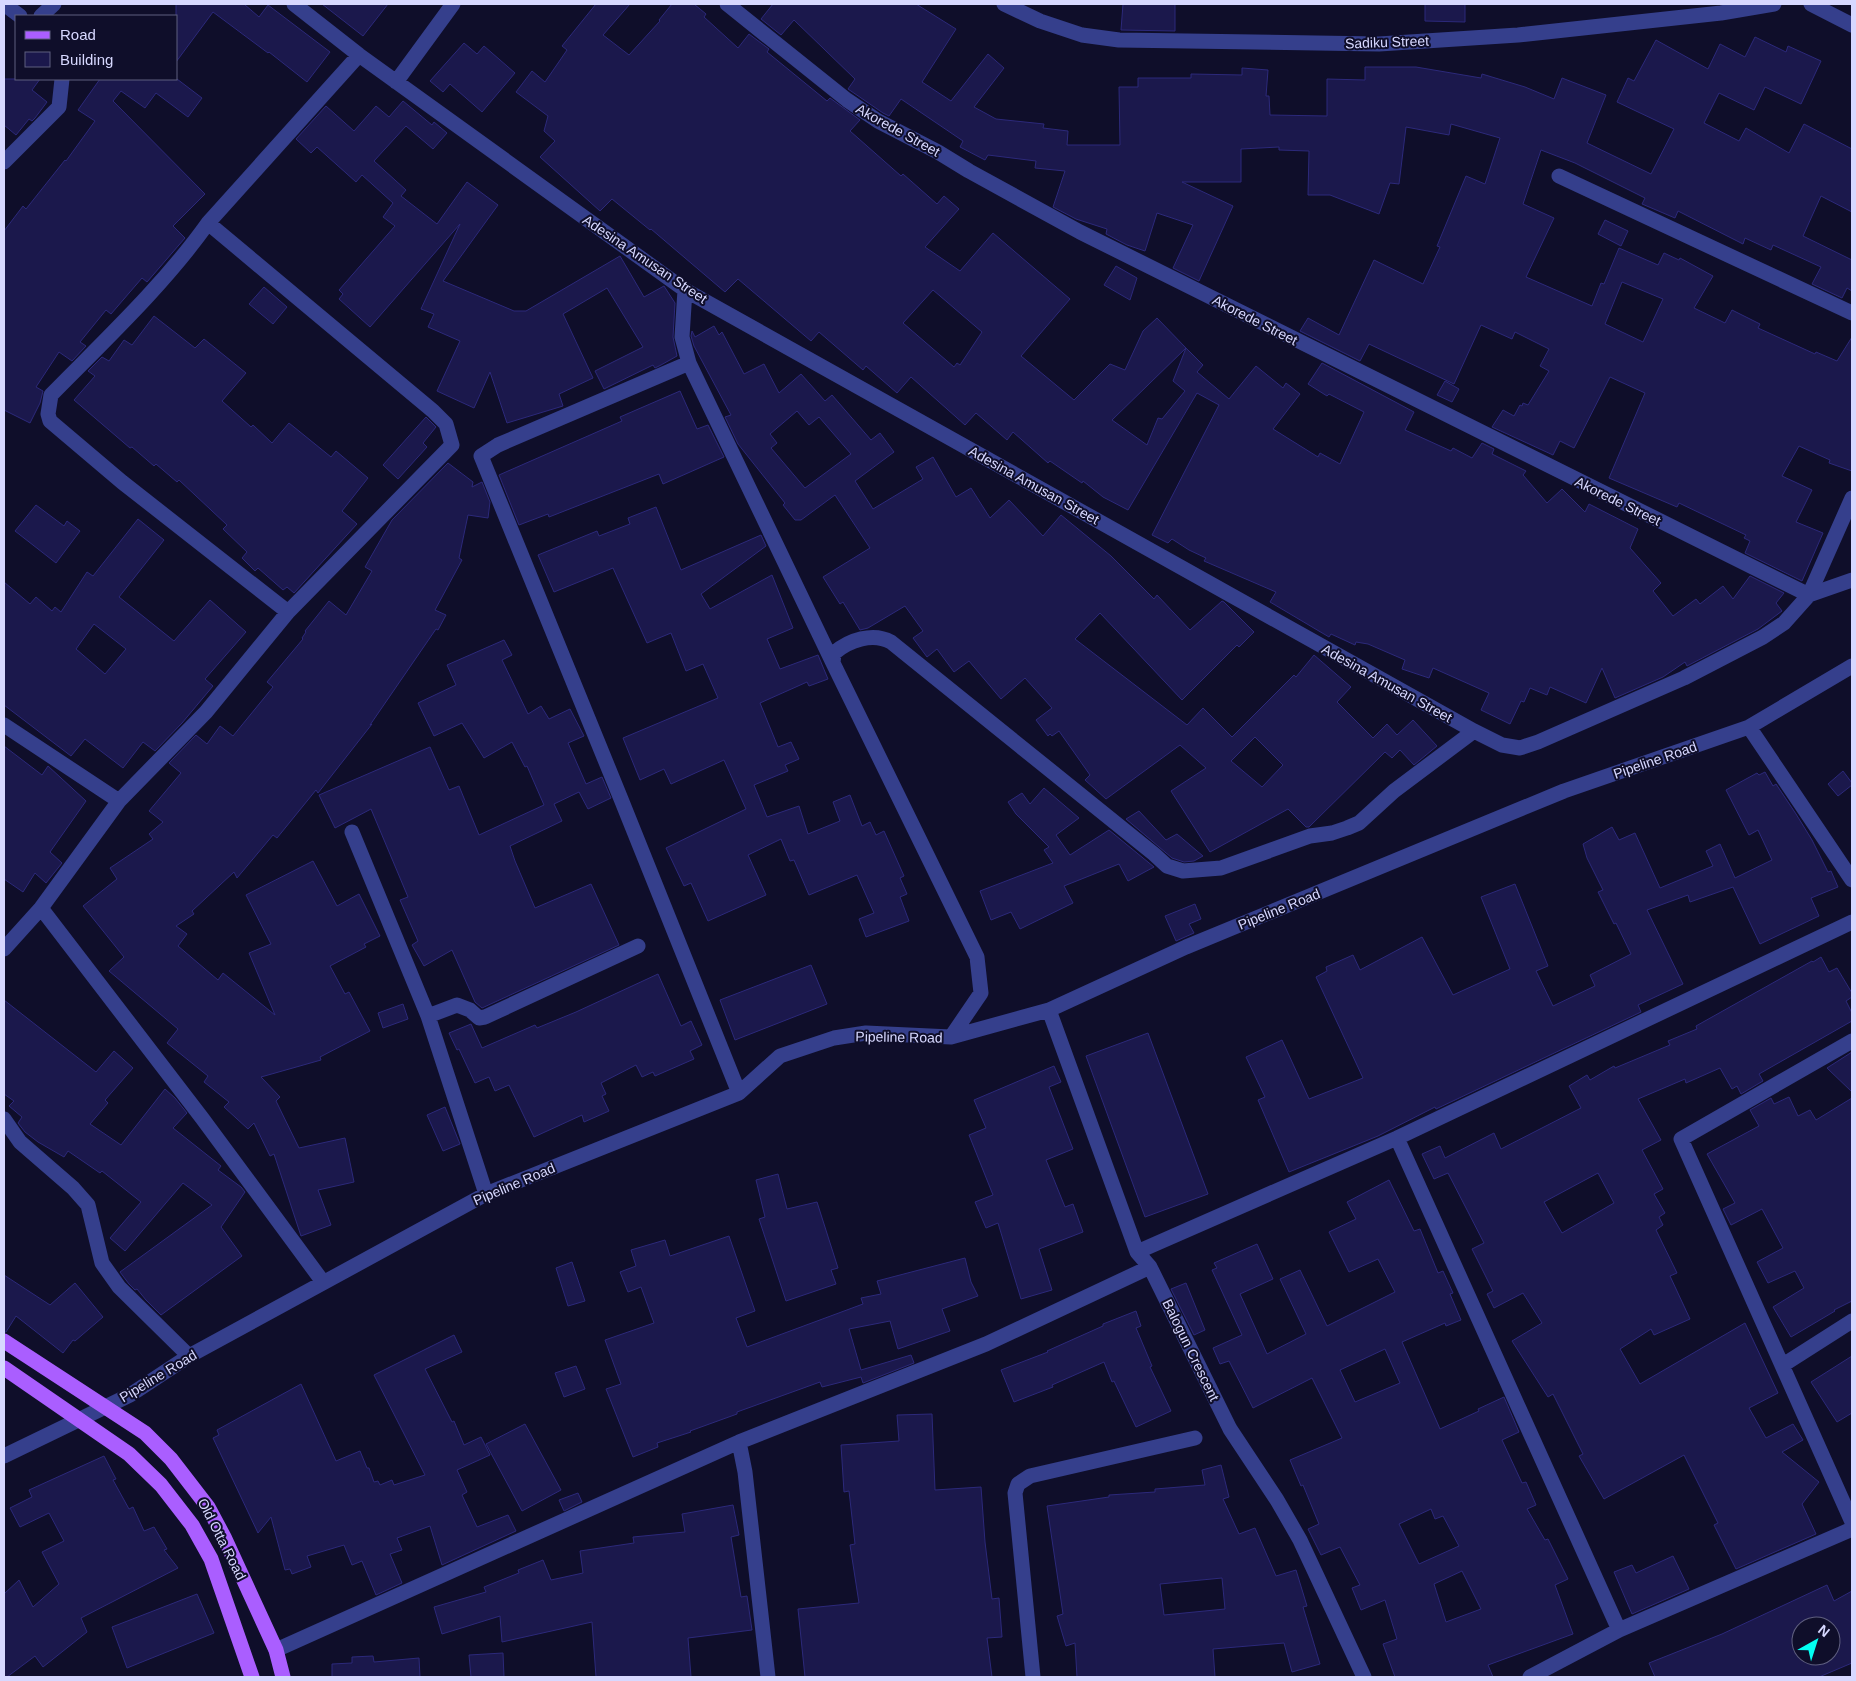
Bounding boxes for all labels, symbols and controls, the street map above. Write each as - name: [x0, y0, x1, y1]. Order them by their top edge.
- legend: [15, 15, 178, 80]
- text: Road: [60, 26, 96, 43]
- street label: Sadiku Street: [1345, 33, 1429, 51]
- text: Building: [60, 51, 113, 68]
- street label: Akorede Street: [853, 100, 943, 160]
- street label: Adesina Amusan Street: [580, 211, 710, 307]
- street label: Akorede Street: [1210, 292, 1300, 348]
- street label: Adesina Amusan Street: [966, 443, 1102, 528]
- street label: Akorede Street: [1573, 473, 1664, 529]
- street label: Adesina Amusan Street: [1319, 641, 1455, 726]
- street label: Pipeline Road: [1611, 738, 1699, 782]
- street label: Pipeline Road: [1236, 885, 1322, 933]
- street label: Pipeline Road: [855, 1028, 943, 1046]
- street label: Pipeline Road: [471, 1160, 557, 1208]
- street label: Balogun Crescent: [1159, 1296, 1223, 1404]
- street label: Pipeline Road: [117, 1347, 199, 1405]
- street label: Old Otta Road: [195, 1495, 249, 1583]
- north arrow: [1791, 1616, 1841, 1666]
- text: N: [1815, 1621, 1833, 1640]

